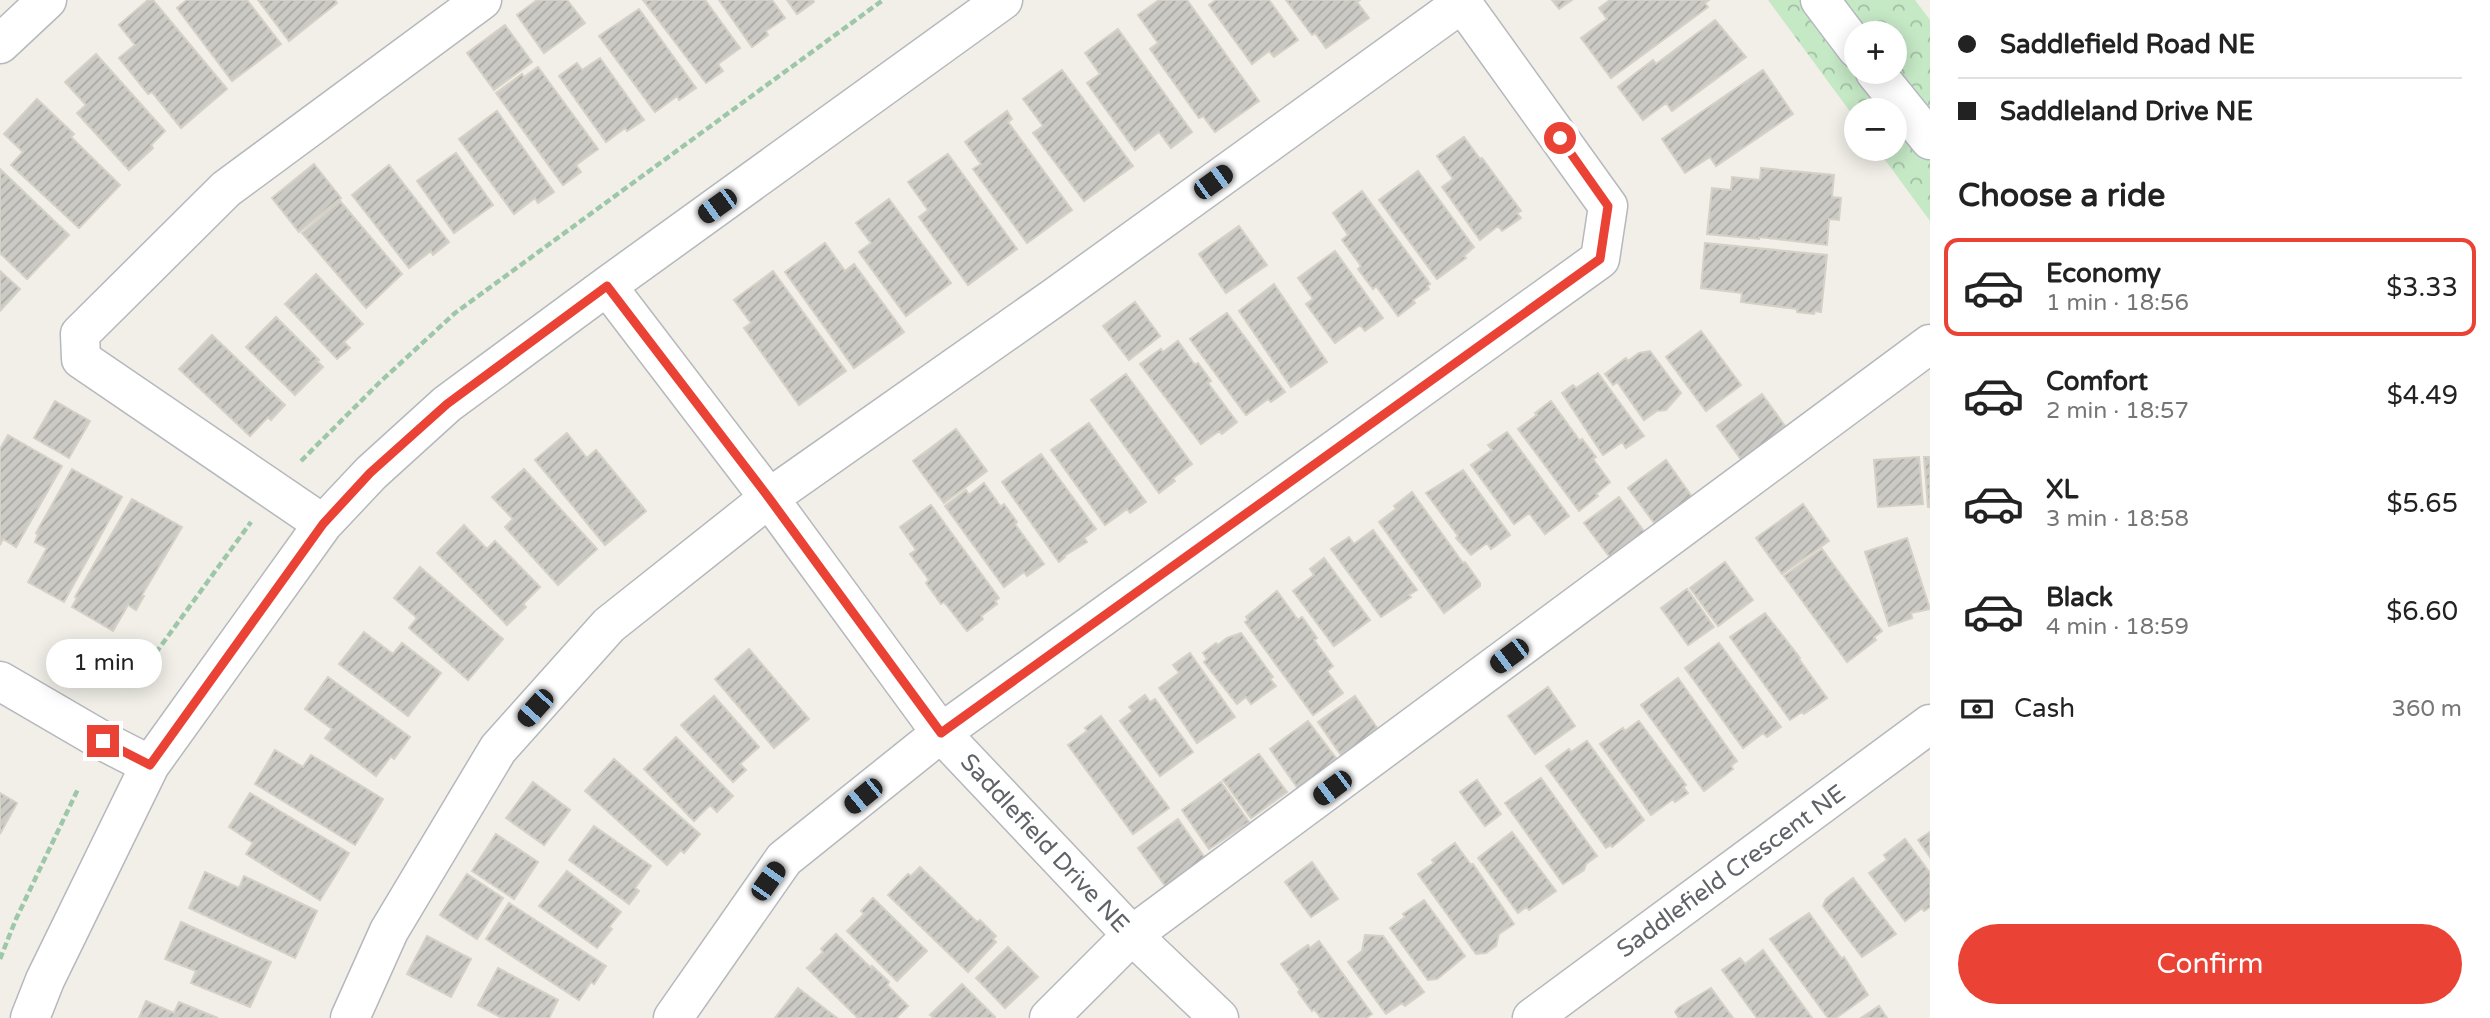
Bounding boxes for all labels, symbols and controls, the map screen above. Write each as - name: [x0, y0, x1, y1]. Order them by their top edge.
- map controls: [1844, 21, 1907, 161]
- button: +: [1844, 21, 1907, 84]
- text: Saddlefield Road NE: [2000, 29, 2255, 60]
- text: Saddleland Drive NE: [2000, 96, 2253, 127]
- button: −: [1844, 98, 1907, 161]
- route start: [1544, 122, 1576, 154]
- car: [1190, 161, 1237, 203]
- text: Choose a ride: [1958, 177, 2165, 215]
- car: [694, 185, 741, 227]
- icon: car: [1962, 256, 2025, 319]
- text: Economy: [2046, 258, 2161, 289]
- text: $3.33: [2386, 272, 2458, 303]
- text: 1 min · 18:56: [2046, 289, 2189, 317]
- icon: car: [1962, 364, 2025, 427]
- text: Comfort: [2046, 366, 2148, 397]
- text: $4.49: [2387, 380, 2458, 411]
- text: 2 min · 18:57: [2046, 397, 2189, 425]
- icon: car: [1962, 472, 2025, 535]
- text: XL: [2046, 474, 2078, 505]
- text: $5.65: [2386, 488, 2458, 519]
- text: 3 min · 18:58: [2046, 505, 2189, 533]
- icon: car: [1962, 580, 2025, 643]
- text: Black: [2046, 582, 2113, 613]
- text: $6.60: [2386, 596, 2458, 627]
- text: 4 min · 18:59: [2046, 613, 2189, 641]
- car: [1486, 635, 1533, 677]
- callout: 1 min: [45, 640, 161, 688]
- text: 1 min: [73, 649, 135, 677]
- car: [514, 685, 557, 731]
- icon: cash: [1958, 690, 1996, 728]
- text: Cash: [2014, 693, 2075, 724]
- text: 360 m: [2392, 695, 2462, 723]
- route end: [87, 725, 119, 757]
- street label: Saddlefield Drive NE: [954, 748, 1135, 939]
- car: [1309, 767, 1356, 809]
- car: [841, 775, 886, 817]
- street label: Saddlefield Crescent NE: [1611, 779, 1851, 964]
- car: [748, 858, 789, 904]
- button: Confirm: [1958, 924, 2462, 1004]

